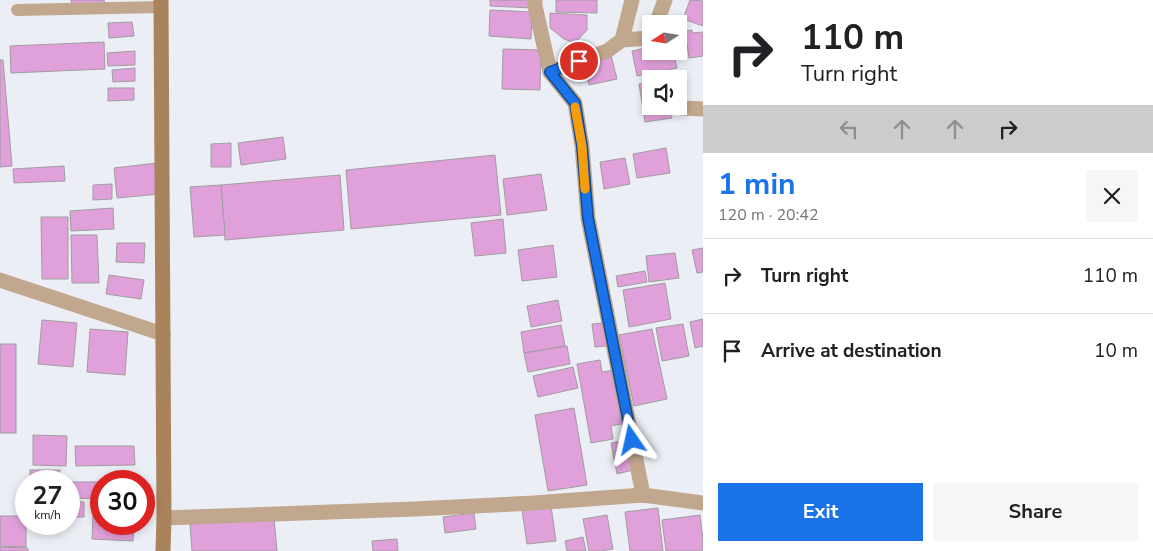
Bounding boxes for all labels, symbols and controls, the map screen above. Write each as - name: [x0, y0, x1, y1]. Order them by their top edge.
- text: 110 m: [801, 14, 904, 61]
- north arrow: [642, 15, 688, 60]
- map controls: [642, 15, 687, 115]
- icon: right: [718, 20, 783, 85]
- pin: [558, 40, 600, 82]
- icon: arrive: [565, 47, 593, 75]
- text: Turn right: [801, 59, 897, 89]
- button: sound: [642, 70, 687, 115]
- icon: left: [835, 115, 863, 143]
- icon: ahead: [888, 115, 916, 143]
- icon: ahead: [941, 115, 969, 143]
- icon: right: [994, 115, 1022, 143]
- text: 1 min: [718, 164, 796, 205]
- button: close: [1086, 170, 1138, 222]
- text: 120 m · 20:42: [718, 204, 819, 226]
- icon: right: [718, 262, 746, 290]
- text: Turn right: [761, 263, 848, 289]
- text: 110 m: [1083, 263, 1138, 289]
- icon: arrive: [718, 337, 746, 365]
- text: Arrive at destination: [761, 338, 942, 364]
- text: 10 m: [1094, 338, 1138, 364]
- position arrow: [605, 413, 657, 465]
- speed limit sign: 30: [90, 470, 155, 535]
- text: 27: [32, 479, 63, 513]
- button: Exit: [718, 483, 923, 541]
- button: Share: [933, 483, 1138, 541]
- text: km/h: [34, 507, 61, 523]

